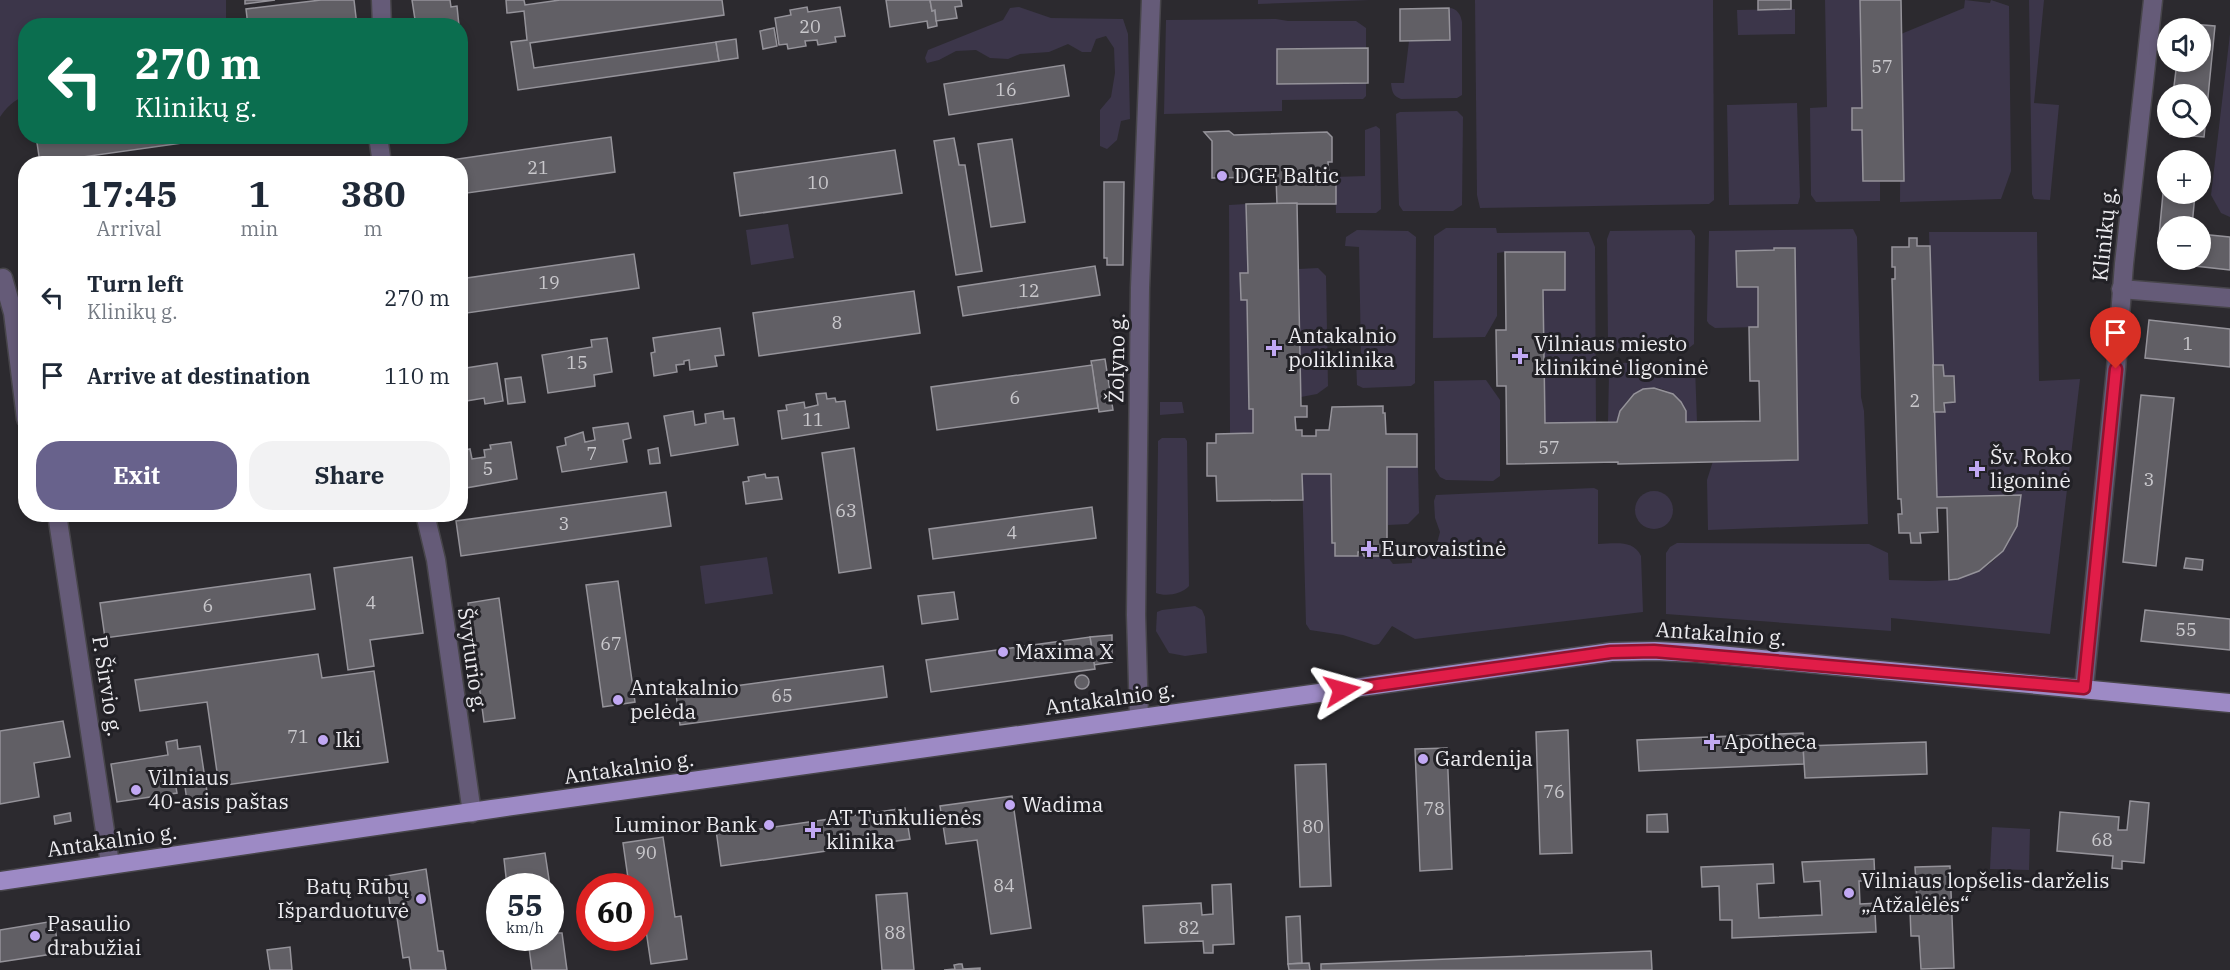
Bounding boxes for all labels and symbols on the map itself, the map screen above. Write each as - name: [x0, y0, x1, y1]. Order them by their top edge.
- house number: 20: [799, 15, 821, 38]
- house number: 57: [1871, 55, 1893, 78]
- house number: 16: [995, 78, 1017, 101]
- house number: 21: [527, 156, 549, 179]
- place label: DGE Baltic: [1234, 161, 1339, 189]
- marker: DGE Baltic: [1215, 169, 1229, 183]
- house number: 10: [807, 171, 829, 194]
- street label: Klinikų g.: [2085, 185, 2123, 283]
- house number: 19: [538, 271, 560, 294]
- house number: 12: [1018, 279, 1040, 302]
- pin: [2090, 307, 2141, 369]
- house number: 8: [832, 311, 842, 334]
- street label: Žolyno g.: [1101, 313, 1131, 403]
- place label: Antakalnio poliklinika: [1288, 321, 1397, 373]
- place label: Vilniaus miesto klinikinė ligoninė: [1534, 329, 1708, 381]
- house number: 1: [2183, 332, 2193, 355]
- marker: Antakalnio poliklinika: [1265, 339, 1283, 357]
- marker: Vilniaus miesto klinikinė ligoninė: [1511, 347, 1529, 365]
- house number: 15: [566, 351, 588, 374]
- house number: 6: [1010, 386, 1020, 409]
- house number: 2: [1910, 389, 1920, 412]
- house number: 11: [802, 408, 824, 431]
- house number: 57: [1538, 436, 1560, 459]
- house number: 7: [587, 442, 597, 465]
- place label: Šv. Roko ligoninė: [1990, 442, 2072, 494]
- house number: 5: [483, 457, 493, 480]
- marker: Šv. Roko ligoninė: [1968, 460, 1986, 478]
- house number: 3: [2144, 468, 2154, 491]
- house number: 63: [835, 499, 857, 522]
- house number: 3: [559, 512, 569, 535]
- house number: 4: [1007, 521, 1017, 544]
- place label: Eurovaistinė: [1381, 534, 1506, 562]
- marker: Eurovaistinė: [1362, 542, 1376, 556]
- house number: 4: [366, 591, 376, 614]
- house number: 6: [203, 594, 213, 617]
- street label: Švyturio g.: [452, 606, 494, 714]
- street label: Antakalnio g.: [1655, 614, 1787, 652]
- house number: 55: [2175, 618, 2197, 641]
- house number: 67: [600, 632, 622, 655]
- street label: P. Širvio g.: [86, 633, 130, 738]
- place label: Maxima X: [1015, 637, 1114, 665]
- marker: Maxima X: [996, 645, 1010, 659]
- position arrow: [1310, 658, 1374, 722]
- place label: Antakalnio pelėda: [630, 673, 739, 725]
- street label: Antakalnio g.: [1043, 675, 1177, 721]
- house number: 65: [771, 684, 793, 707]
- marker: Antakalnio pelėda: [611, 693, 625, 707]
- house number: 71: [287, 725, 309, 748]
- place label: Iki: [335, 725, 361, 753]
- place label: Apotheca: [1724, 727, 1817, 755]
- marker: Iki: [316, 733, 330, 747]
- marker: Apotheca: [1705, 735, 1719, 749]
- street label: Antakalnio g.: [562, 744, 696, 790]
- place label: Gardenija: [1435, 744, 1533, 772]
- marker: Gardenija: [1416, 752, 1430, 766]
- place label: Vilniaus 40-asis paštas: [148, 763, 289, 815]
- house number: 76: [1543, 780, 1565, 803]
- marker: Vilniaus 40-asis paštas: [129, 783, 143, 797]
- place label: Wadima: [1022, 790, 1103, 818]
- house number: 78: [1423, 797, 1445, 820]
- marker: Wadima: [1003, 798, 1017, 812]
- place label: AT Tunkulienės klinika: [826, 803, 982, 855]
- place label: Luminor Bank: [614, 810, 758, 838]
- house number: 80: [1302, 815, 1324, 838]
- street label: Antakalnio g.: [45, 817, 179, 863]
- marker: Luminor Bank: [762, 818, 776, 832]
- marker: AT Tunkulienės klinika: [804, 821, 822, 839]
- house number: 68: [2091, 828, 2113, 851]
- house number: 90: [635, 841, 657, 864]
- place label: Vilniaus lopšelis-darželis „Atžalėlės“: [1861, 866, 2110, 918]
- place label: Batų Rūbų Išparduotuvė: [277, 872, 409, 924]
- speed limit sign: 60: [576, 873, 654, 951]
- house number: 84: [993, 874, 1015, 897]
- marker: Vilniaus lopšelis-darželis „Atžalėlės“: [1842, 886, 1856, 900]
- marker: Batų Rūbų Išparduotuvė: [414, 892, 428, 906]
- place label: Pasaulio drabužiai: [47, 909, 141, 961]
- house number: 82: [1178, 916, 1200, 939]
- house number: 88: [884, 921, 906, 944]
- marker: Pasaulio drabužiai: [28, 929, 42, 943]

